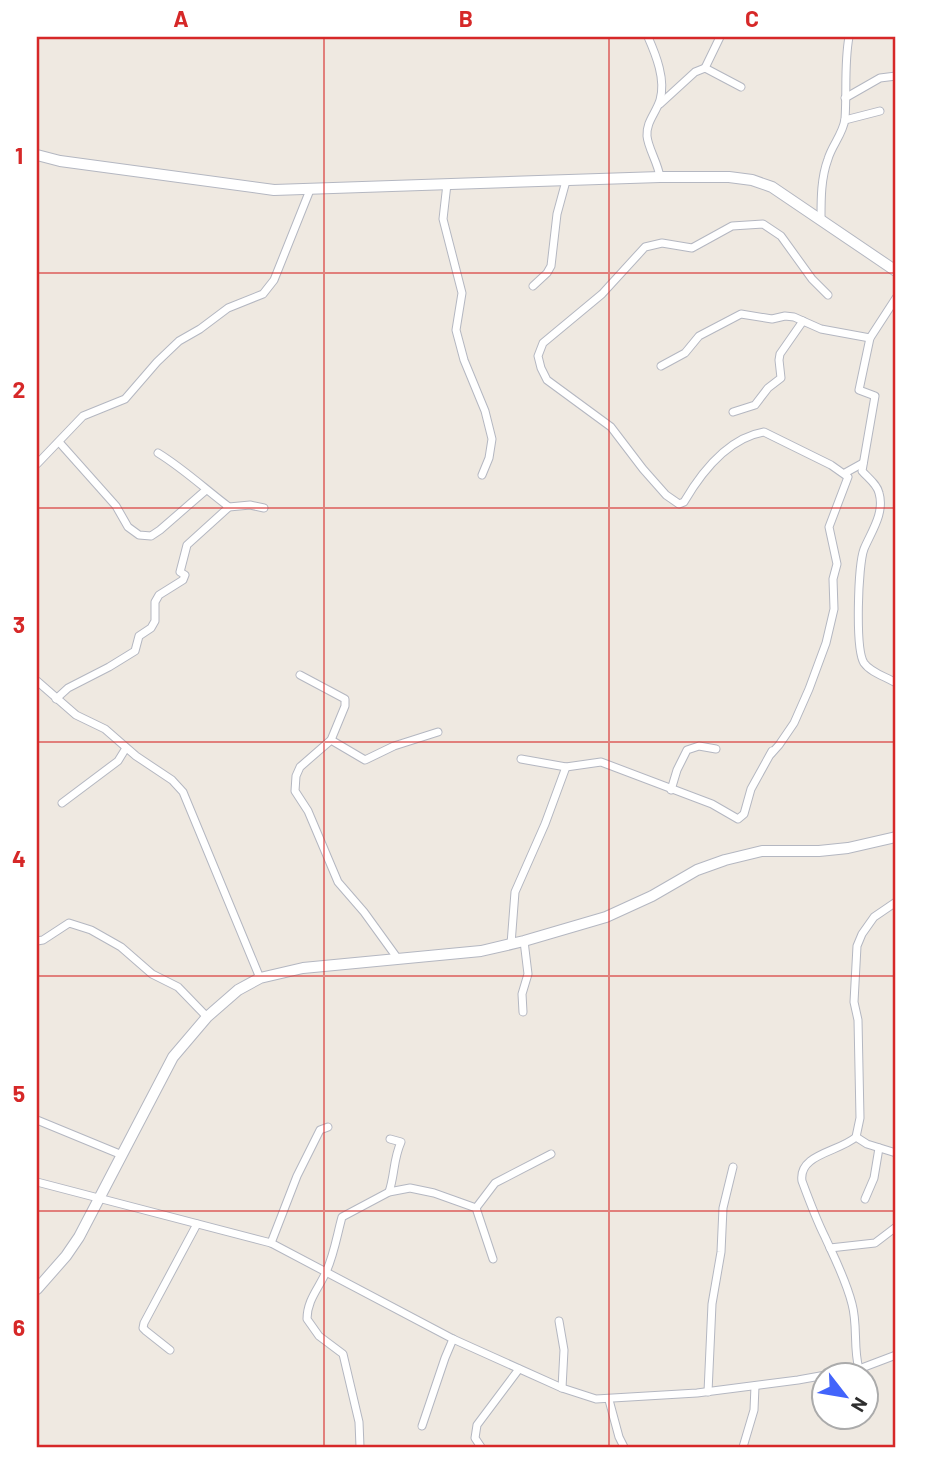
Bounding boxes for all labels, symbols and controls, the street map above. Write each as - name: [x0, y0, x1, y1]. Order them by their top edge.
- text: A: [173, 4, 189, 32]
- text: B: [459, 4, 473, 32]
- text: C: [745, 4, 759, 32]
- text: 1: [15, 141, 23, 169]
- text: 2: [13, 375, 25, 403]
- text: 3: [13, 610, 25, 638]
- text: 4: [12, 844, 26, 872]
- text: 5: [13, 1079, 25, 1107]
- text: 6: [13, 1313, 25, 1341]
- north arrow: [810, 1362, 880, 1432]
- text: N: [847, 1394, 873, 1416]

